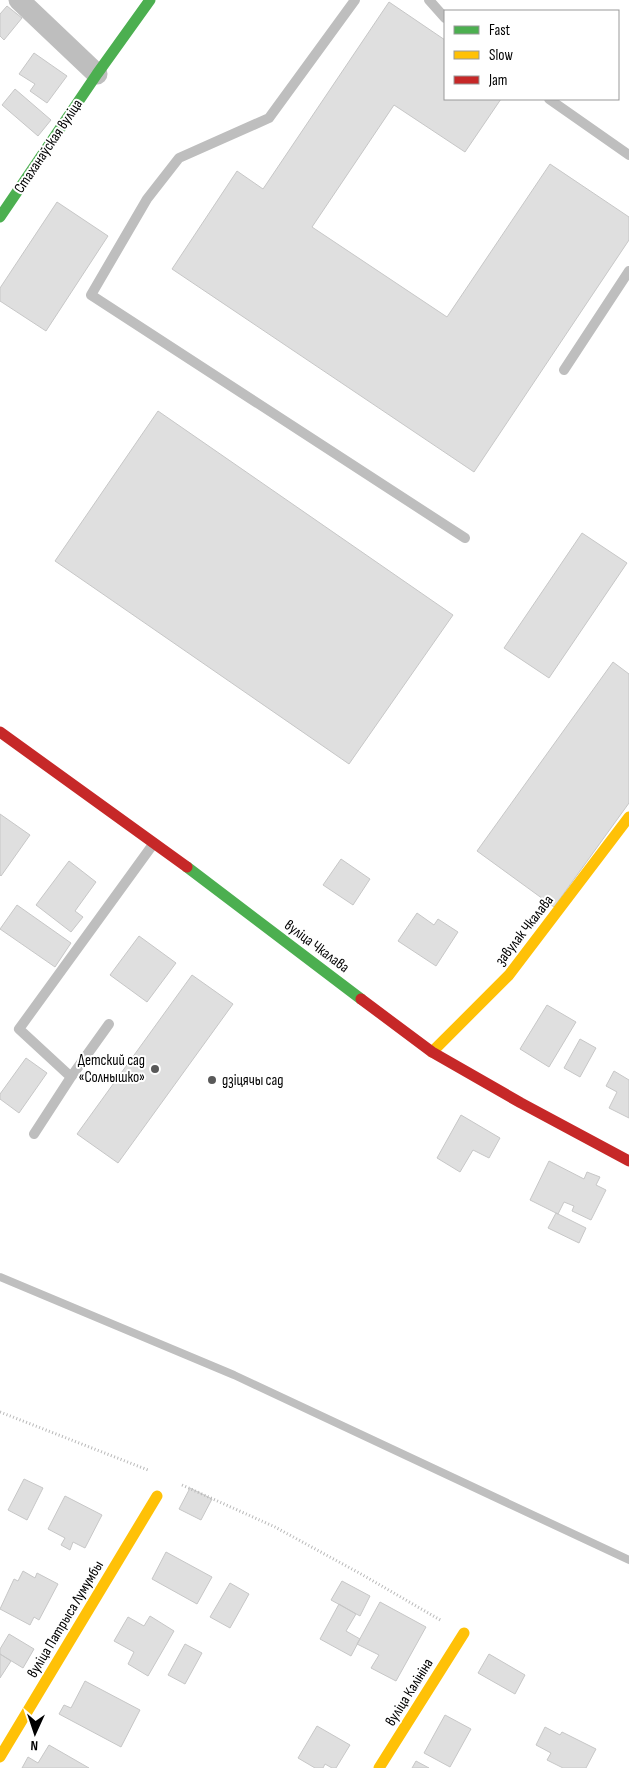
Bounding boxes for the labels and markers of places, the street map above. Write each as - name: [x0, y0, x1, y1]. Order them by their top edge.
- place label: Детский сад «Солнышко»: [78, 1051, 145, 1087]
- marker: Детский сад «Солнышко»: [149, 1063, 161, 1075]
- place label: дзіцячы сад: [222, 1071, 283, 1090]
- marker: дзіцячы сад: [206, 1074, 218, 1086]

